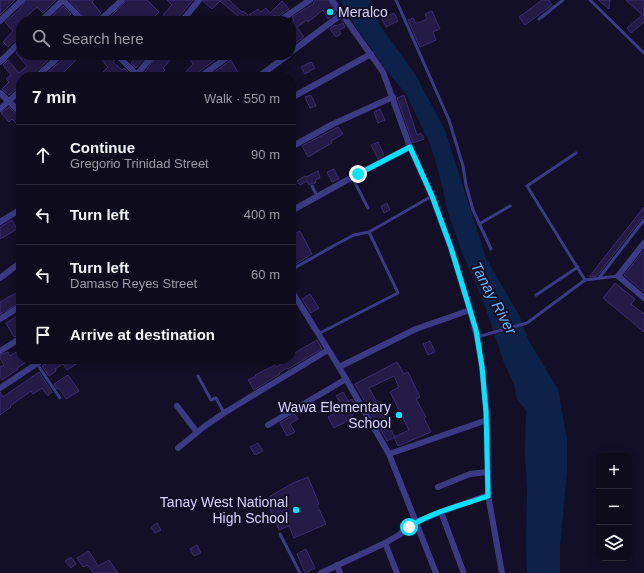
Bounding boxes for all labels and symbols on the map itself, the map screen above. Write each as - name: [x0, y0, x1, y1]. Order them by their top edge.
- place label: Meralco: [338, 4, 388, 20]
- marker: Meralco: [325, 7, 335, 17]
- route end: [349, 165, 367, 183]
- water label: Tanay River: [468, 259, 521, 338]
- place label: Wawa Elementary School: [278, 399, 391, 431]
- marker: Wawa Elementary School: [394, 410, 404, 420]
- place label: Tanay West National High School: [160, 494, 288, 526]
- marker: Tanay West National High School: [291, 505, 301, 515]
- route start: [400, 518, 418, 536]

